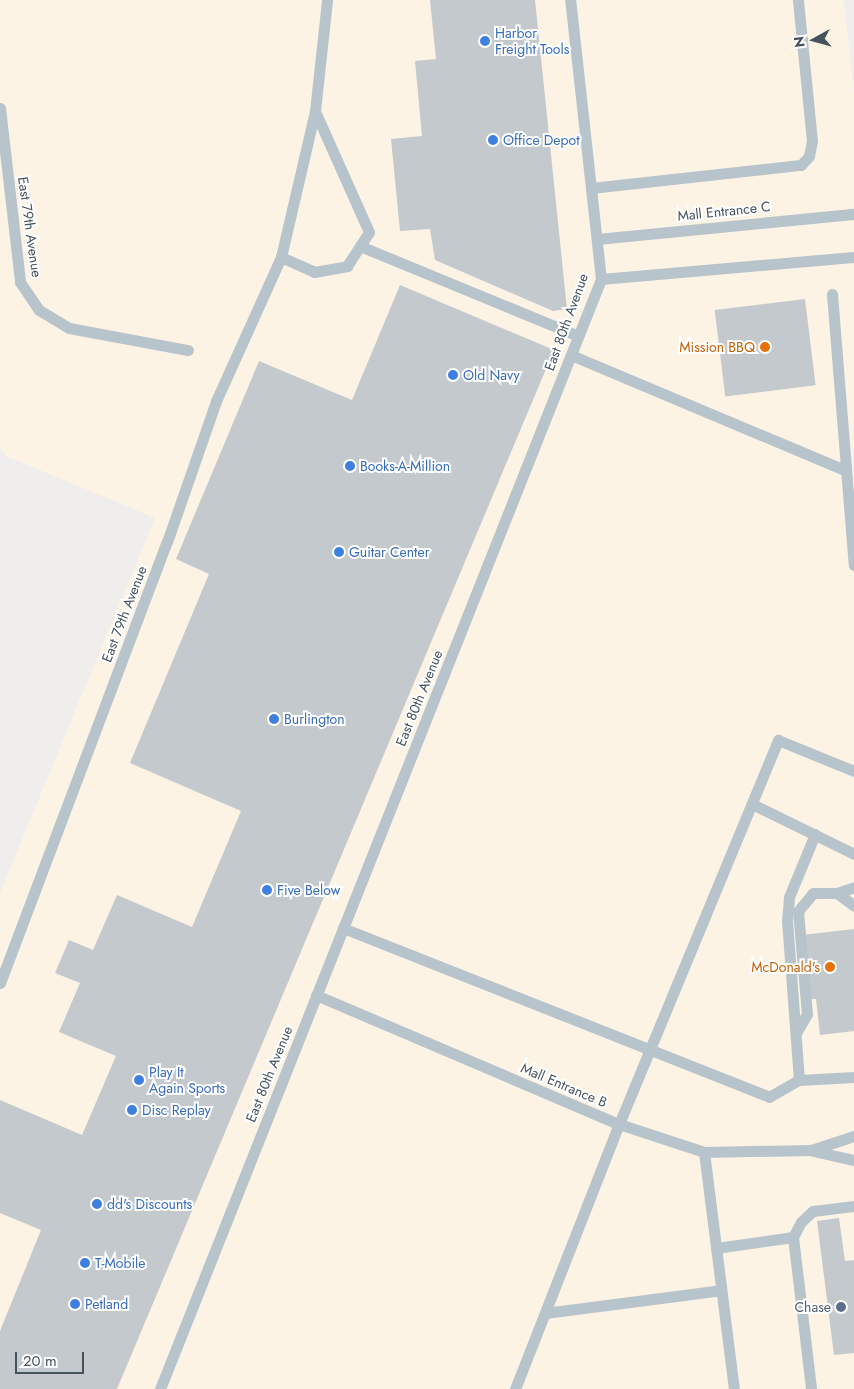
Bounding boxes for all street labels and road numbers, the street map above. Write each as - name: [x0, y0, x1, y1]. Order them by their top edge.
- street label: East 79th Avenue: [15, 176, 45, 278]
- street label: Mall Entrance C: [677, 198, 771, 224]
- street label: East 80th Avenue: [541, 271, 591, 373]
- street label: East 79th Avenue: [98, 564, 150, 664]
- street label: East 80th Avenue: [392, 647, 446, 749]
- street label: East 80th Avenue: [242, 1023, 296, 1125]
- street label: Mall Entrance B: [518, 1059, 610, 1111]

